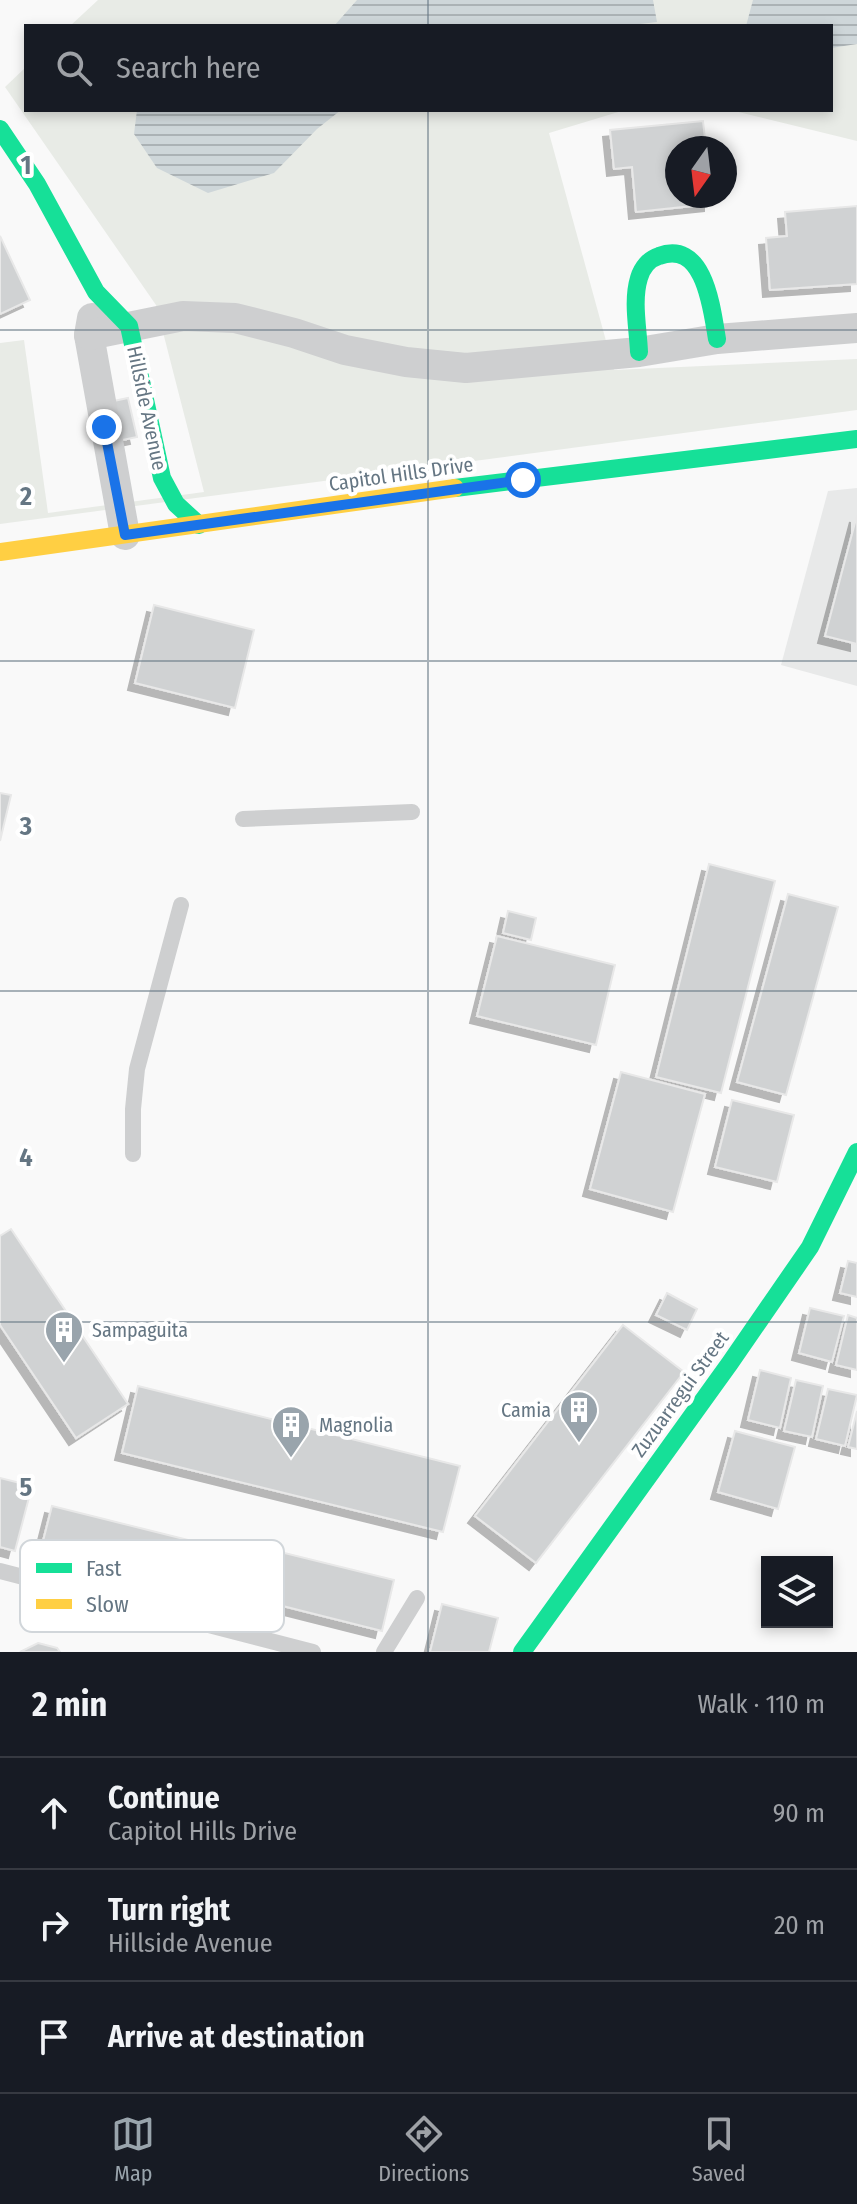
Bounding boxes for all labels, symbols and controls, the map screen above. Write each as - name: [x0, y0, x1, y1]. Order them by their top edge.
- search box: [24, 24, 833, 112]
- icon: search: [52, 46, 96, 90]
- text: Search here: [116, 50, 261, 86]
- north arrow: [665, 136, 737, 208]
- text: 1: [21, 150, 32, 181]
- street label: Hillside Avenue: [122, 344, 172, 472]
- route end: [86, 409, 122, 445]
- street label: Capitol Hills Drive: [327, 452, 475, 496]
- route start: [505, 462, 541, 498]
- text: 2: [19, 481, 32, 512]
- text: 3: [19, 811, 32, 842]
- text: 4: [19, 1142, 33, 1173]
- building icon: Sampaguita: [43, 1309, 85, 1364]
- place label: Sampaguita: [92, 1318, 188, 1342]
- street label: Zuzuarregui Street: [626, 1326, 734, 1461]
- building icon: Camia: [558, 1389, 600, 1444]
- place label: Camia: [501, 1398, 551, 1422]
- building icon: Magnolia: [270, 1404, 312, 1459]
- place label: Magnolia: [319, 1413, 393, 1437]
- text: 5: [20, 1472, 33, 1503]
- legend: [20, 1540, 284, 1632]
- text: Fast: [86, 1555, 122, 1582]
- map controls: [761, 1556, 833, 1628]
- button: layers: [761, 1556, 833, 1628]
- text: Slow: [86, 1591, 129, 1618]
- text: 2 min: [32, 1684, 107, 1725]
- text: Walk · 110 m: [698, 1689, 825, 1720]
- text: Continue: [108, 1780, 220, 1816]
- icon: ahead: [32, 1791, 76, 1835]
- text: 90 m: [773, 1798, 825, 1829]
- text: Capitol Hills Drive: [108, 1816, 297, 1847]
- text: Turn right: [108, 1892, 230, 1928]
- icon: right: [32, 1903, 76, 1947]
- text: 20 m: [774, 1910, 825, 1941]
- text: Hillside Avenue: [108, 1928, 273, 1959]
- icon: arrive: [32, 2015, 76, 2059]
- text: Arrive at destination: [108, 2019, 365, 2055]
- tab: Map: [111, 2112, 155, 2187]
- tab: Directions: [378, 2112, 469, 2187]
- tab: Saved: [692, 2112, 746, 2187]

